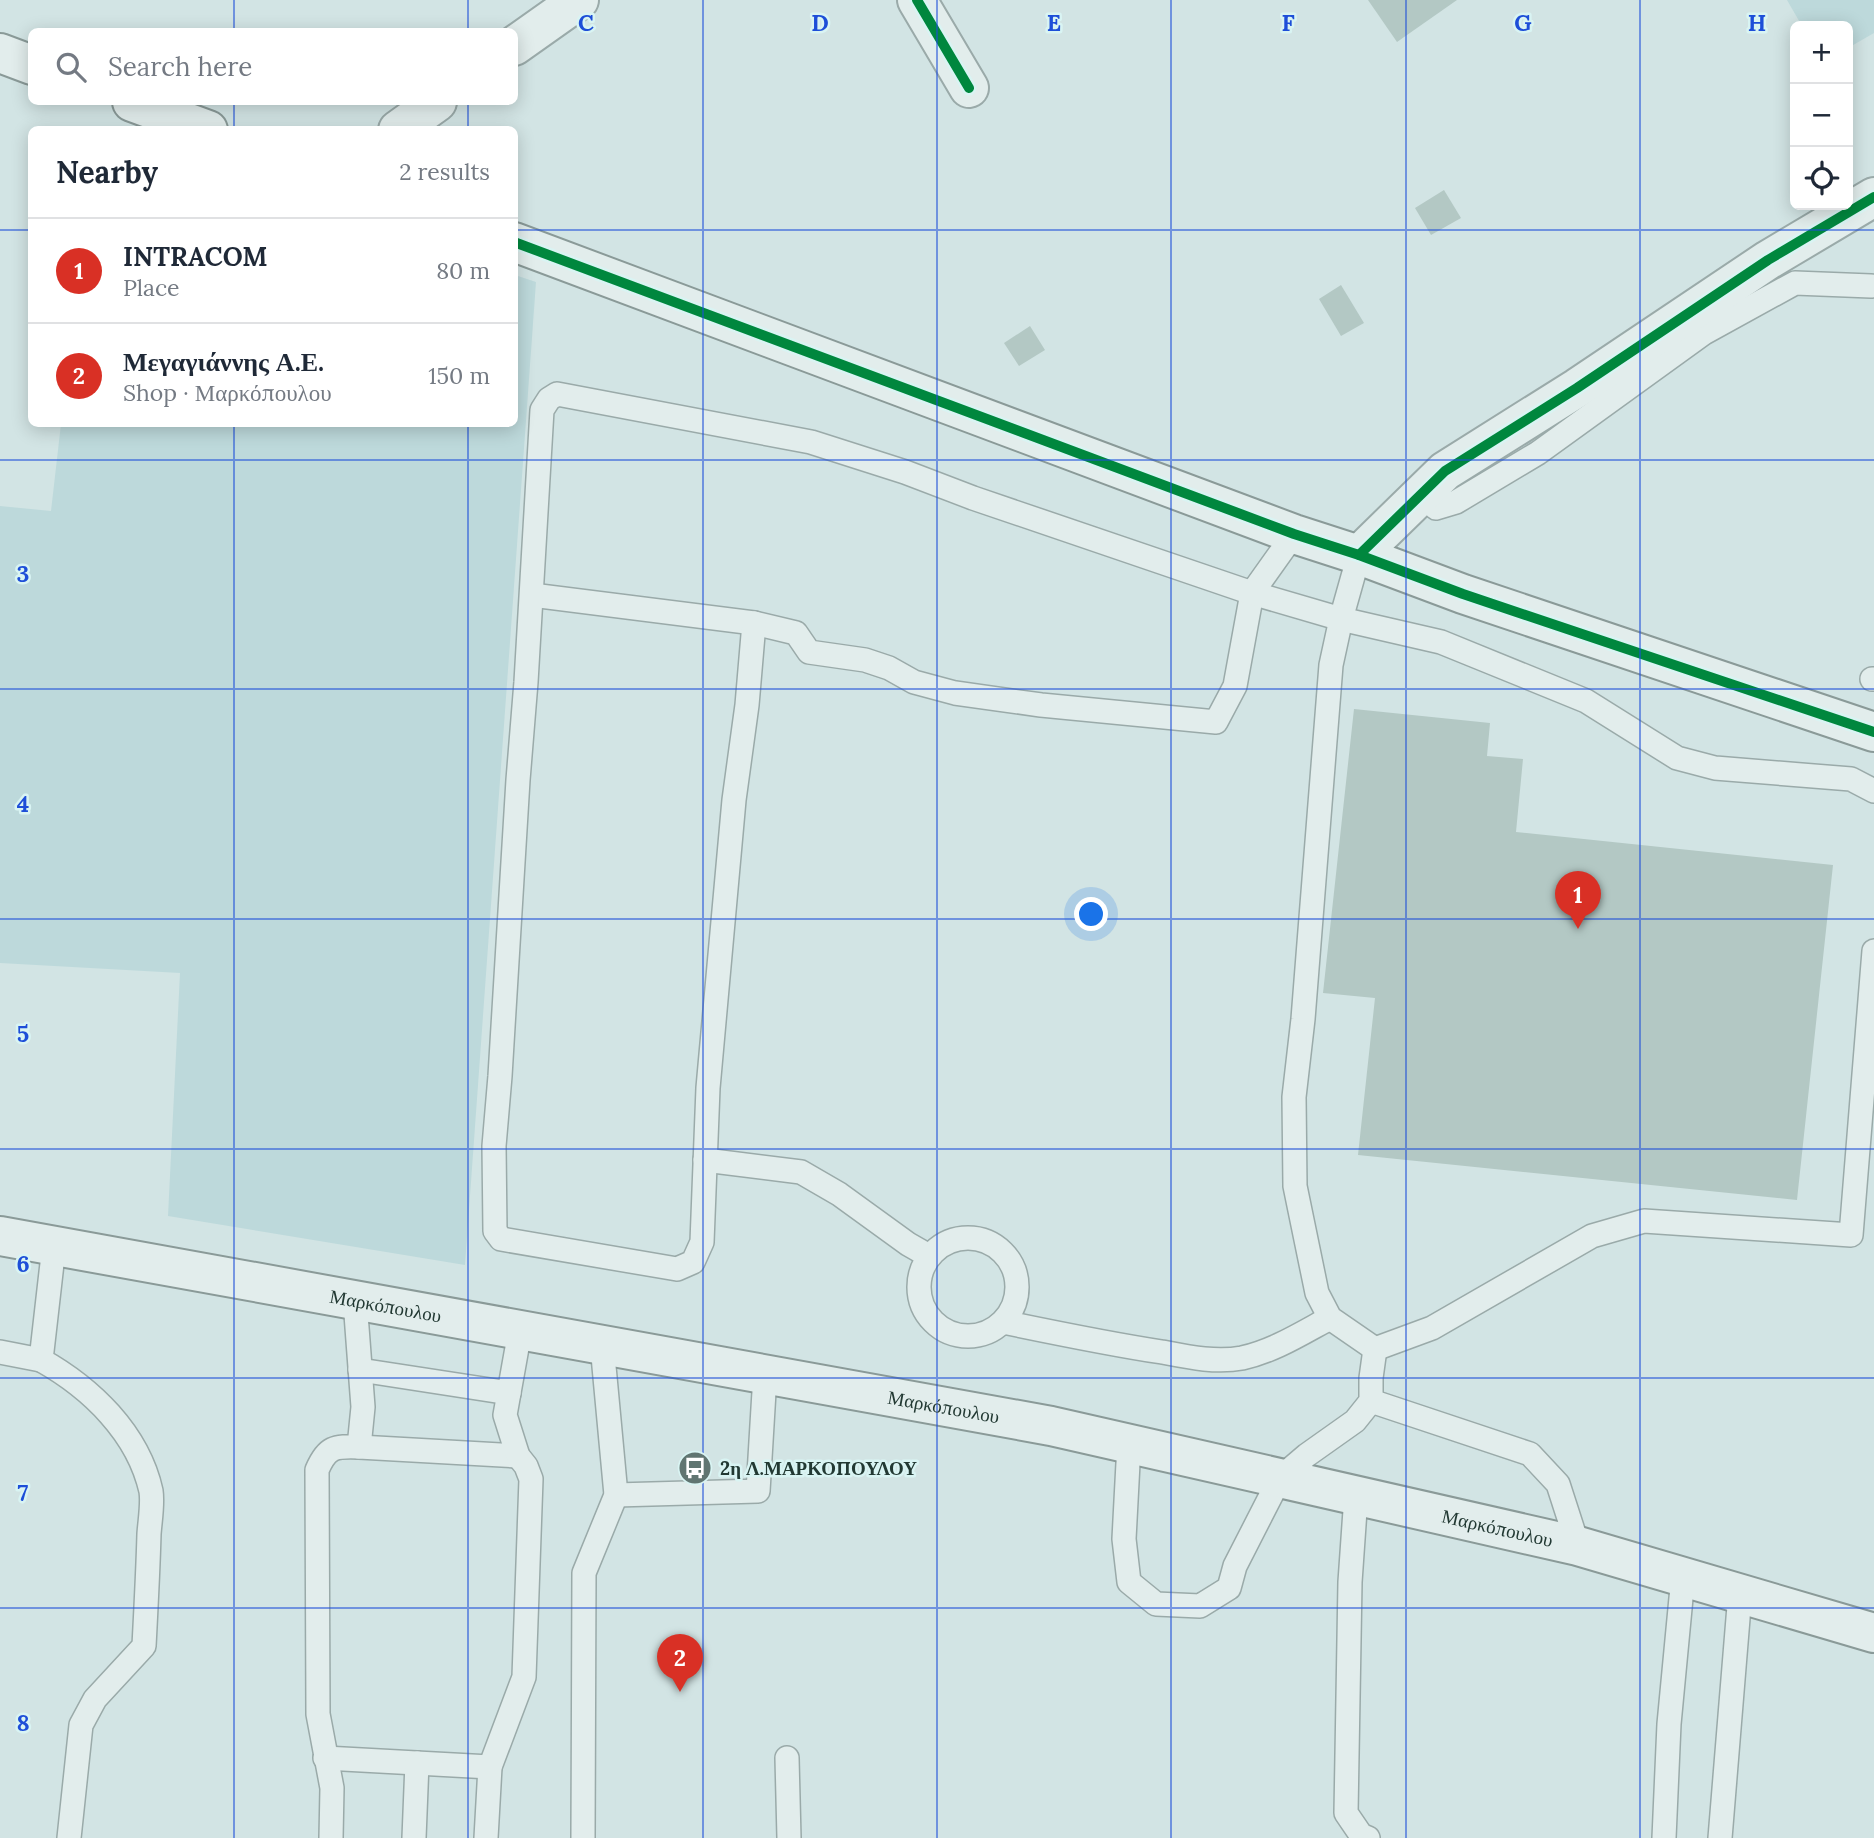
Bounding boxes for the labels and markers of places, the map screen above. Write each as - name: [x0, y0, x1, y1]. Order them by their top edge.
- pin: 1: [1555, 871, 1601, 929]
- bus stop icon: 2η Λ.ΜΑΡΚΟΠΟΥΛΟΥ: [676, 1449, 714, 1487]
- place label: 2η Λ.ΜΑΡΚΟΠΟΥΛΟΥ: [720, 1456, 917, 1480]
- pin: 2: [657, 1634, 703, 1692]

